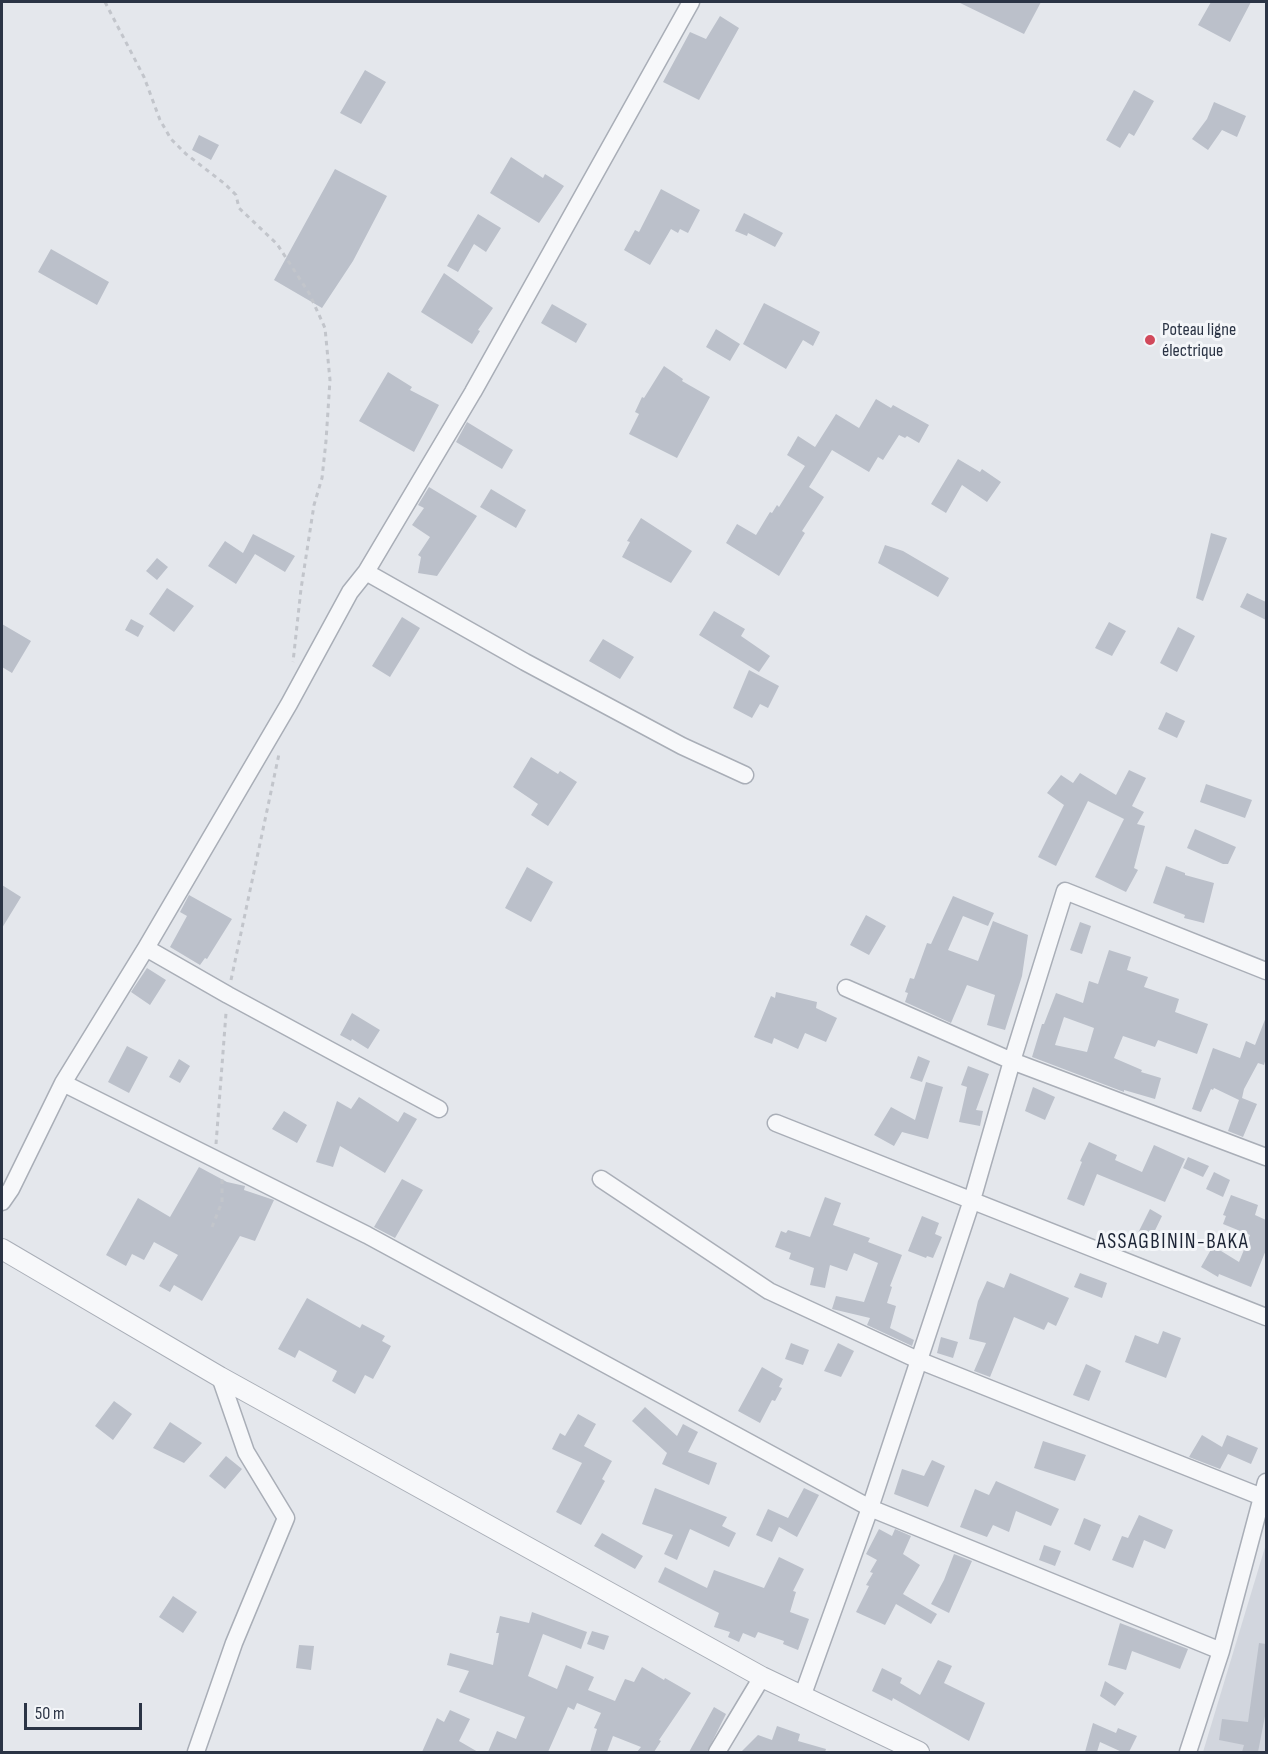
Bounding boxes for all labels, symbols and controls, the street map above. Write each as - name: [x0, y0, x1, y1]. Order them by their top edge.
- place label: Poteau ligne électrique: [1162, 319, 1236, 362]
- marker: Poteau ligne électrique: [1143, 333, 1157, 347]
- district label: ASSAGBININ-BAKA: [1097, 1230, 1249, 1256]
- scale bar: [27, 1691, 146, 1729]
- text: 50 m: [35, 1703, 65, 1724]

